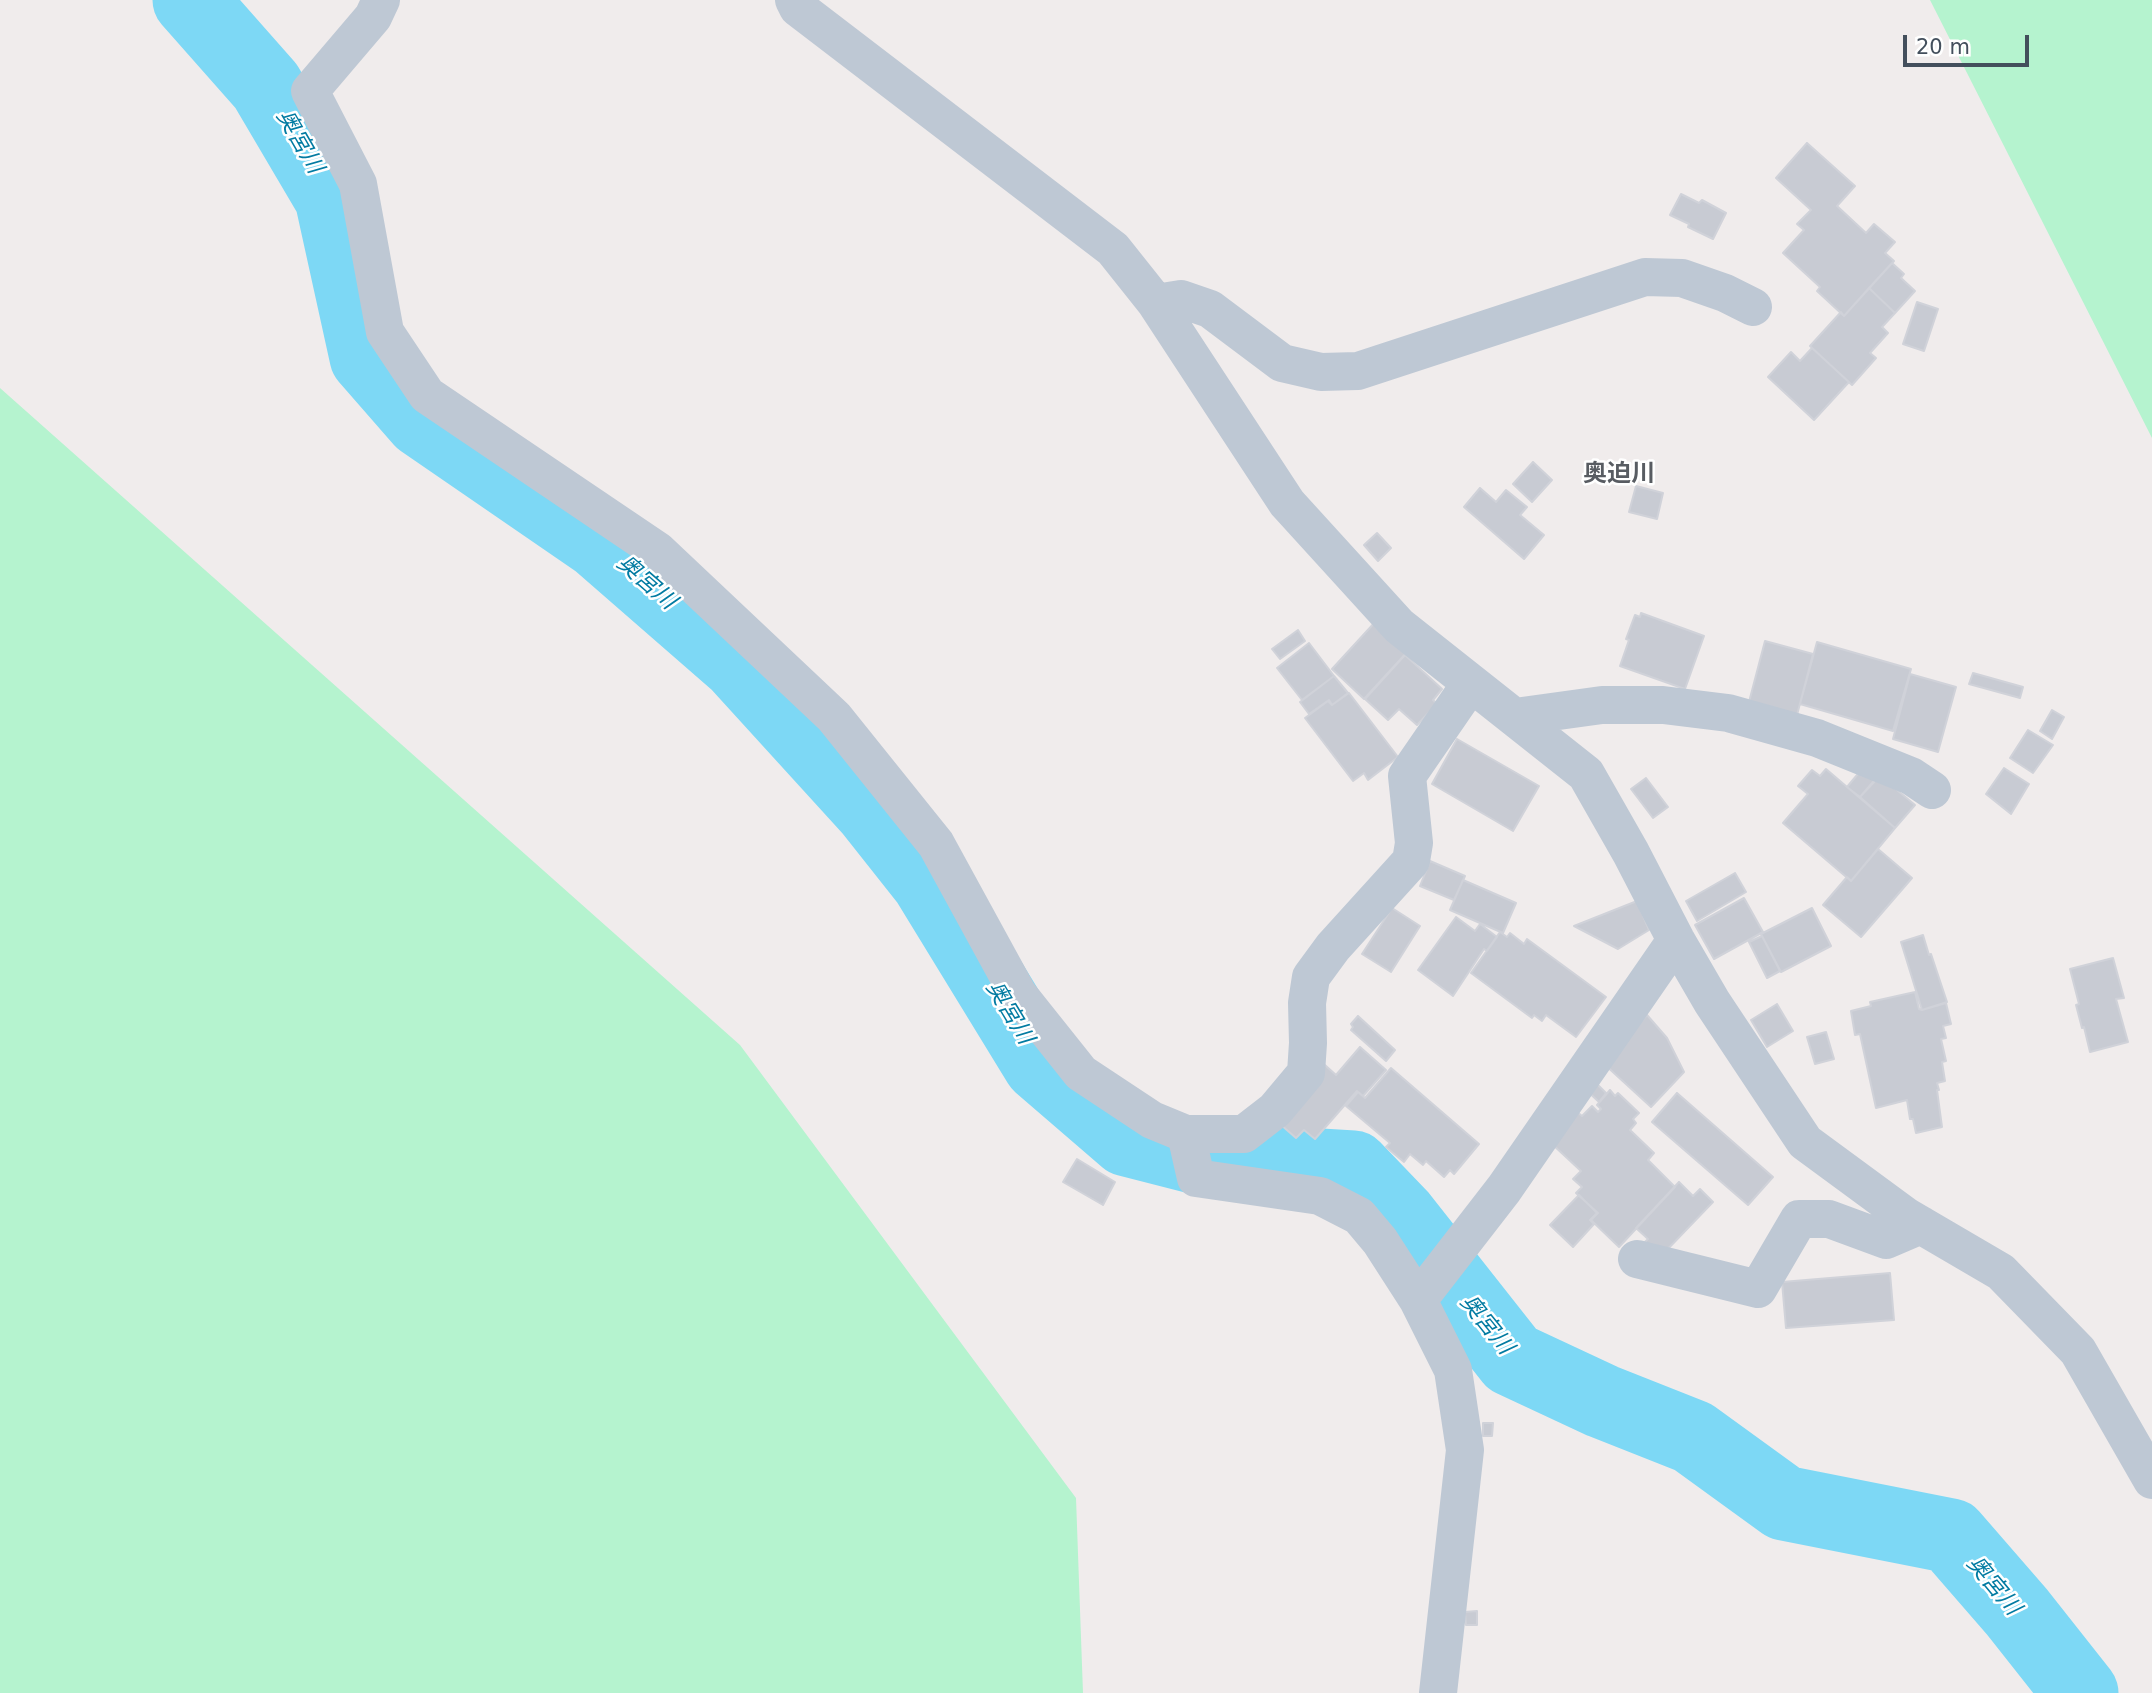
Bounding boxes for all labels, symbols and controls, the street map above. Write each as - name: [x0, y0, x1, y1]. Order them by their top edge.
- scale bar: [1907, 21, 2033, 65]
- text: 20 m: [1916, 35, 1970, 59]
- water label: 奥宮川: [270, 105, 328, 179]
- district label: 奥迫川: [1583, 461, 1655, 489]
- water label: 奥宮川: [611, 550, 681, 616]
- water label: 奥宮川: [979, 976, 1039, 1050]
- water label: 奥宮川: [1454, 1290, 1518, 1360]
- water label: 奥宮川: [1960, 1551, 2026, 1621]

